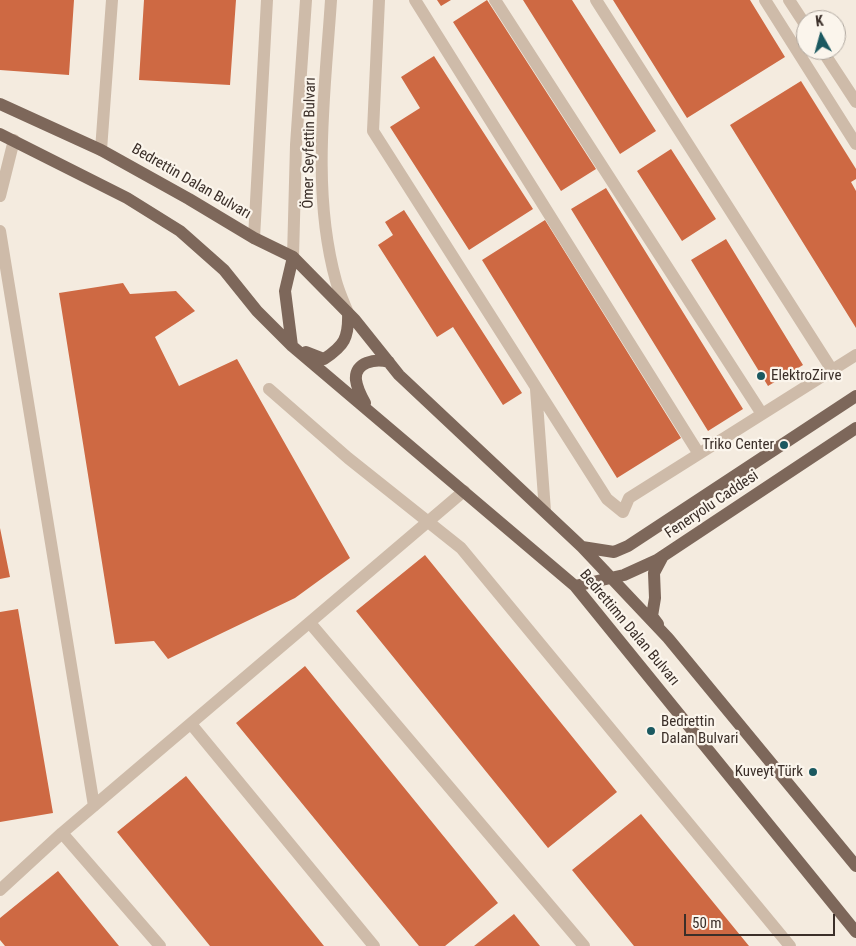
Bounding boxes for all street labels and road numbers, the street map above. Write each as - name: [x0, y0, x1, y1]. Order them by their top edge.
- street label: Ömer Seyfettin Bulvarı: [300, 77, 320, 209]
- street label: Bedrettin Dalan Bulvarı: [128, 141, 254, 223]
- street label: Feneryolu Caddesi: [662, 467, 762, 543]
- street label: Bedrettimn Dalan Bulvarı: [575, 566, 683, 690]

